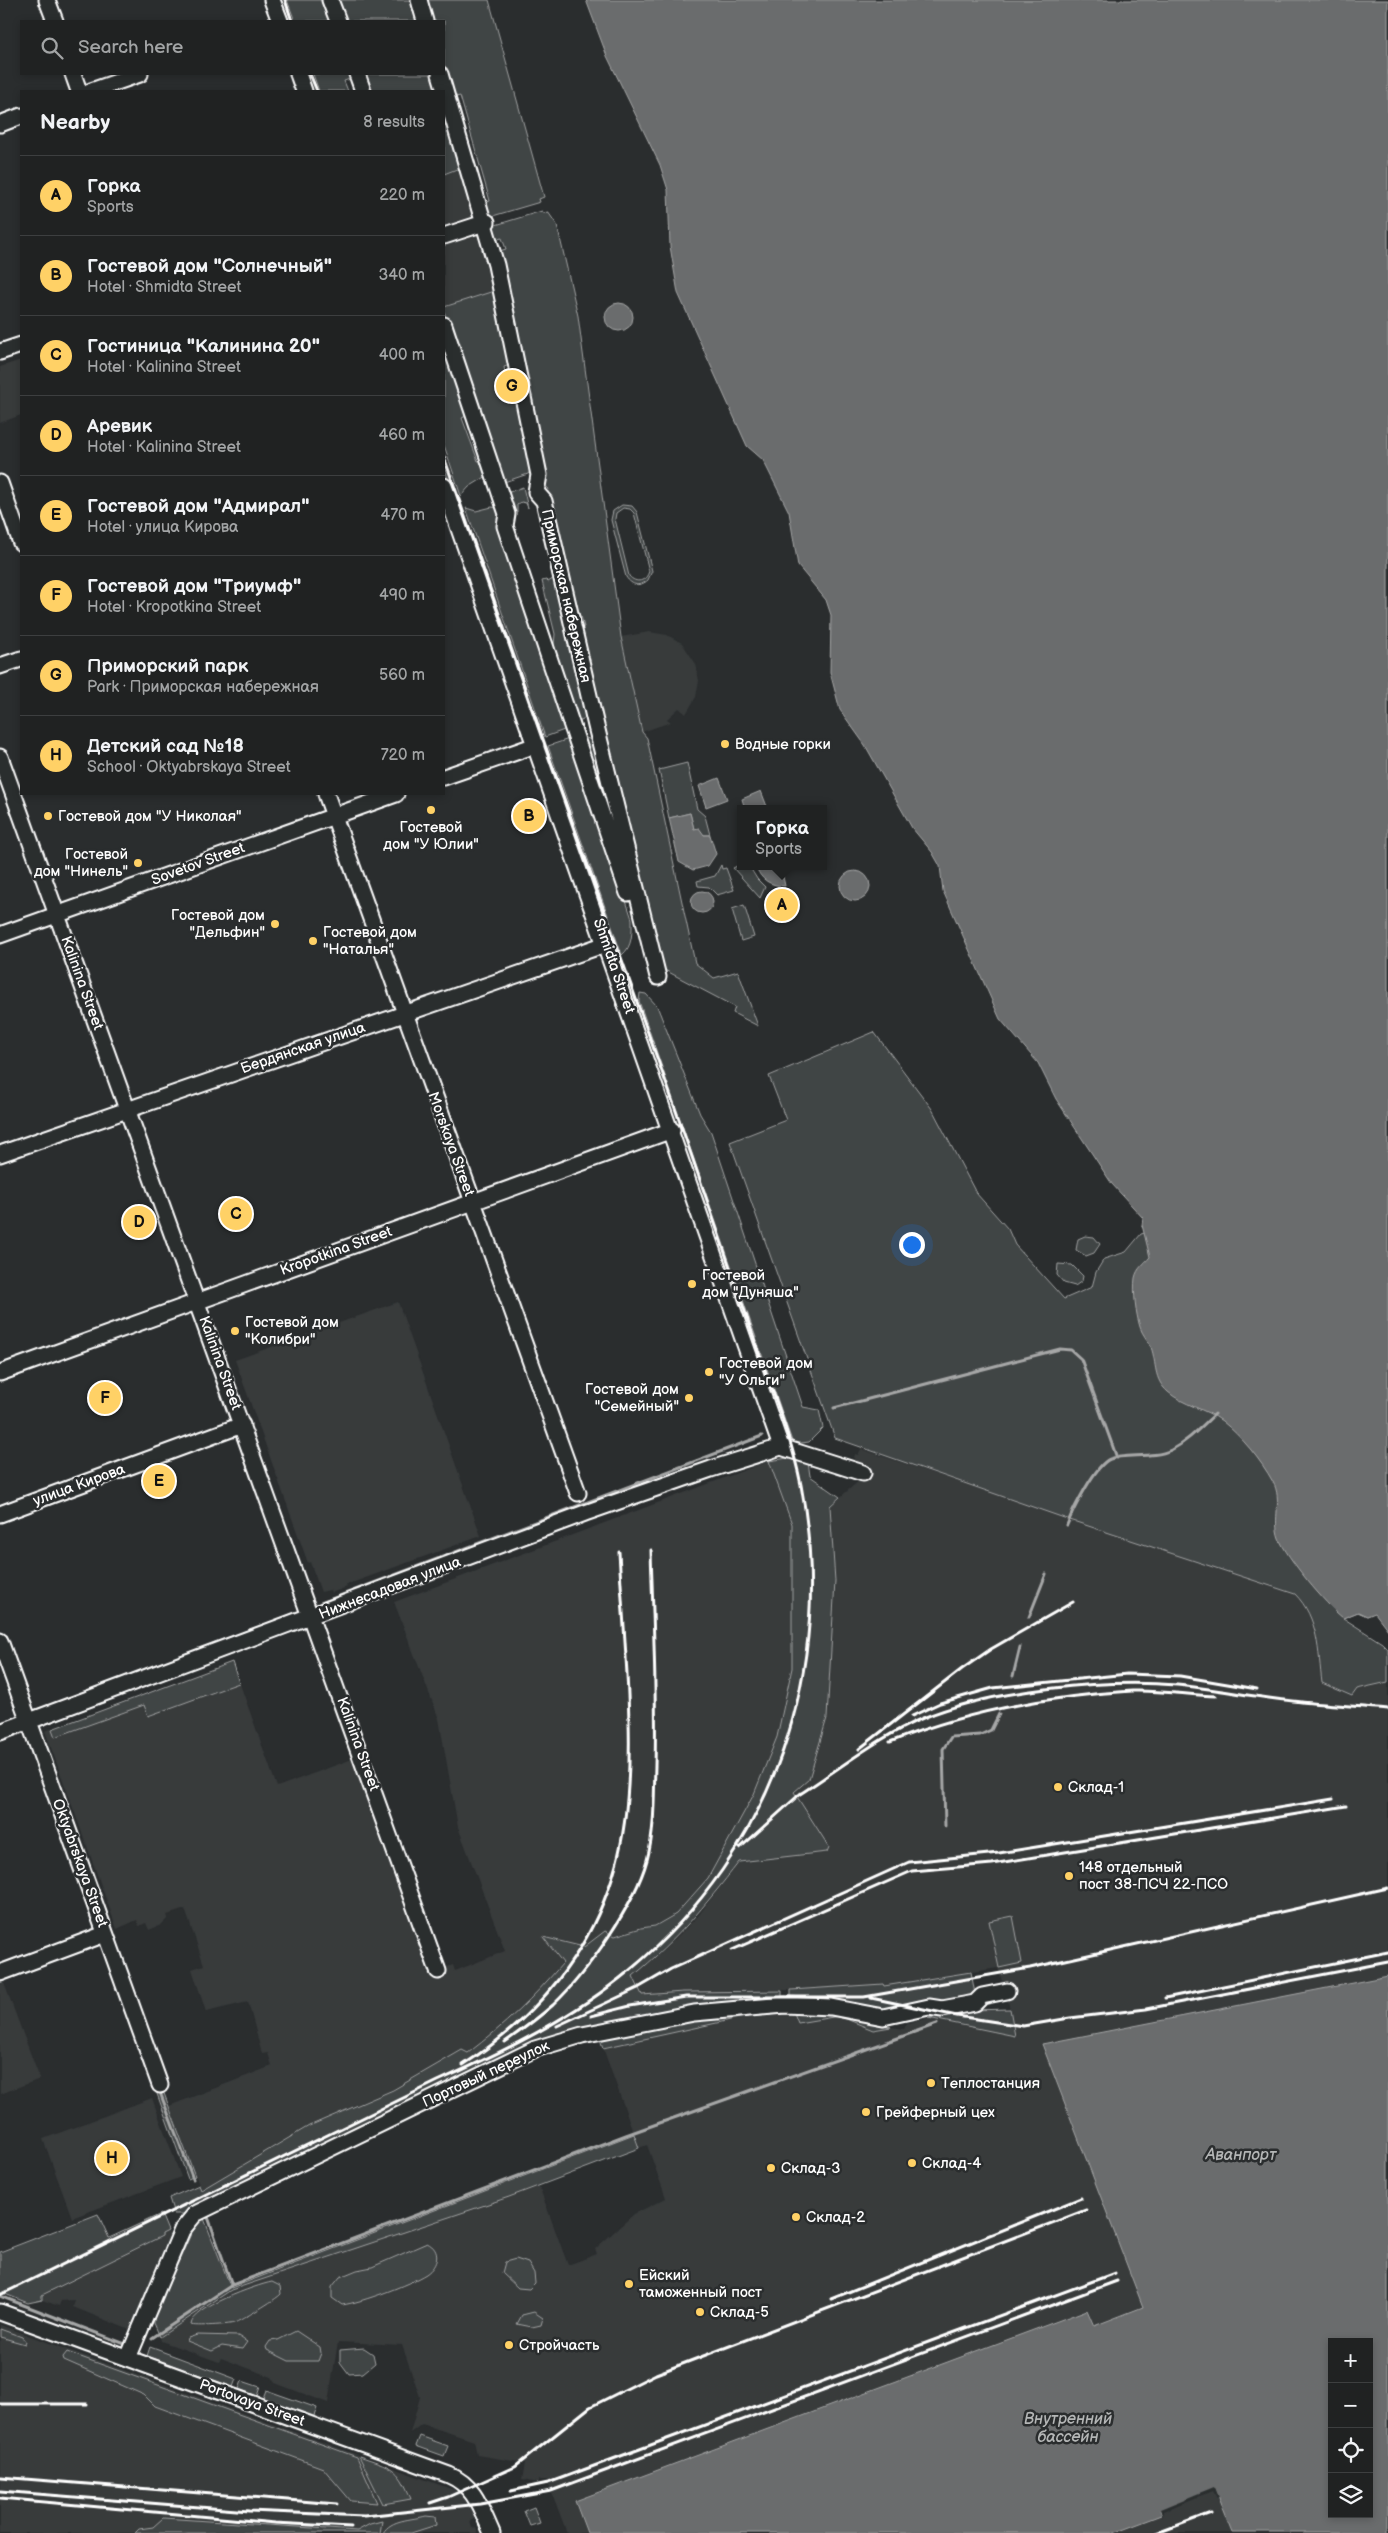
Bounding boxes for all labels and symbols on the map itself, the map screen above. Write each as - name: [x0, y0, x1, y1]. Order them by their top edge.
- pin: G: [496, 367, 528, 405]
- street label: Приморская набережная: [537, 507, 595, 685]
- place label: Водные горки: [735, 735, 831, 754]
- marker: Водные горки: [719, 738, 731, 750]
- pin: B: [513, 797, 545, 835]
- marker: Гостевой дом "У Юлии": [425, 804, 437, 816]
- place label: Гостевой дом "У Николая": [58, 807, 242, 826]
- marker: Гостевой дом "У Николая": [42, 810, 54, 822]
- place label: Гостевой дом "У Юлии": [383, 818, 479, 854]
- street label: Sovetov Street: [149, 838, 248, 890]
- place label: Гостевой дом "Нинель": [34, 845, 128, 881]
- marker: Гостевой дом "Нинель": [132, 857, 144, 869]
- pin: A: [766, 886, 798, 924]
- place label: Гостевой дом "Дельфин": [171, 906, 265, 942]
- street label: Shmidta Street: [589, 916, 639, 1016]
- marker: Гостевой дом "Дельфин": [269, 918, 281, 930]
- place label: Гостевой дом "Наталья": [323, 923, 417, 959]
- street label: Kalinina Street: [56, 933, 108, 1033]
- marker: Гостевой дом "Наталья": [307, 935, 319, 947]
- street label: Бердянская улица: [238, 1018, 368, 1078]
- street label: Morskaya Street: [423, 1089, 479, 1199]
- pin: C: [220, 1195, 252, 1233]
- pin: D: [123, 1203, 155, 1241]
- street label: Kropotkina Street: [277, 1222, 395, 1280]
- your location: [899, 1232, 925, 1258]
- place label: Гостевой дом "Дуняша": [702, 1266, 799, 1302]
- marker: Гостевой дом "Дуняша": [686, 1278, 698, 1290]
- street label: Kalinina Street: [194, 1313, 246, 1413]
- place label: Гостевой дом "Колибри": [245, 1313, 339, 1349]
- marker: Гостевой дом "Колибри": [229, 1325, 241, 1337]
- place label: Гостевой дом "У Ольги": [719, 1354, 813, 1390]
- marker: Гостевой дом "У Ольги": [703, 1366, 715, 1378]
- pin: F: [89, 1379, 121, 1417]
- place label: Гостевой дом "Семейный": [585, 1380, 679, 1416]
- marker: Гостевой дом "Семейный": [683, 1392, 695, 1404]
- street label: улица Кирова: [30, 1460, 128, 1510]
- pin: E: [143, 1462, 175, 1500]
- street label: Нижнесадовая улица: [316, 1552, 464, 1624]
- street label: Kalinina Street: [332, 1694, 384, 1794]
- place label: Склад-1: [1068, 1778, 1124, 1797]
- marker: Склад-1: [1052, 1781, 1064, 1793]
- street label: Oktyabrskaya Street: [48, 1796, 112, 1930]
- place label: 148 отдельный пост 38-ПСЧ 22-ПСО: [1079, 1858, 1228, 1894]
- marker: 148 отдельный пост 38-ПСЧ 22-ПСО: [1063, 1870, 1075, 1882]
- street label: Портовый переулок: [419, 2036, 553, 2112]
- place label: Теплостанция: [941, 2074, 1040, 2093]
- marker: Теплостанция: [925, 2077, 937, 2089]
- place label: Грейферный цех: [876, 2103, 995, 2122]
- marker: Грейферный цех: [860, 2106, 872, 2118]
- pin: H: [96, 2139, 128, 2177]
- water label: Аванпорт: [1205, 2146, 1278, 2165]
- place label: Склад-4: [922, 2154, 981, 2173]
- marker: Склад-4: [906, 2157, 918, 2169]
- place label: Склад-3: [781, 2159, 840, 2178]
- marker: Склад-3: [765, 2162, 777, 2174]
- place label: Склад-2: [806, 2208, 865, 2227]
- marker: Склад-2: [790, 2211, 802, 2223]
- place label: Ейский таможенный пост: [639, 2266, 762, 2302]
- marker: Ейский таможенный пост: [623, 2278, 635, 2290]
- place label: Склад-5: [710, 2303, 769, 2322]
- marker: Склад-5: [694, 2306, 706, 2318]
- place label: Стройчасть: [519, 2336, 600, 2355]
- marker: Стройчасть: [503, 2339, 515, 2351]
- street label: Portovaya Street: [197, 2375, 308, 2431]
- water label: Внутренний бассейн: [1024, 2410, 1112, 2447]

